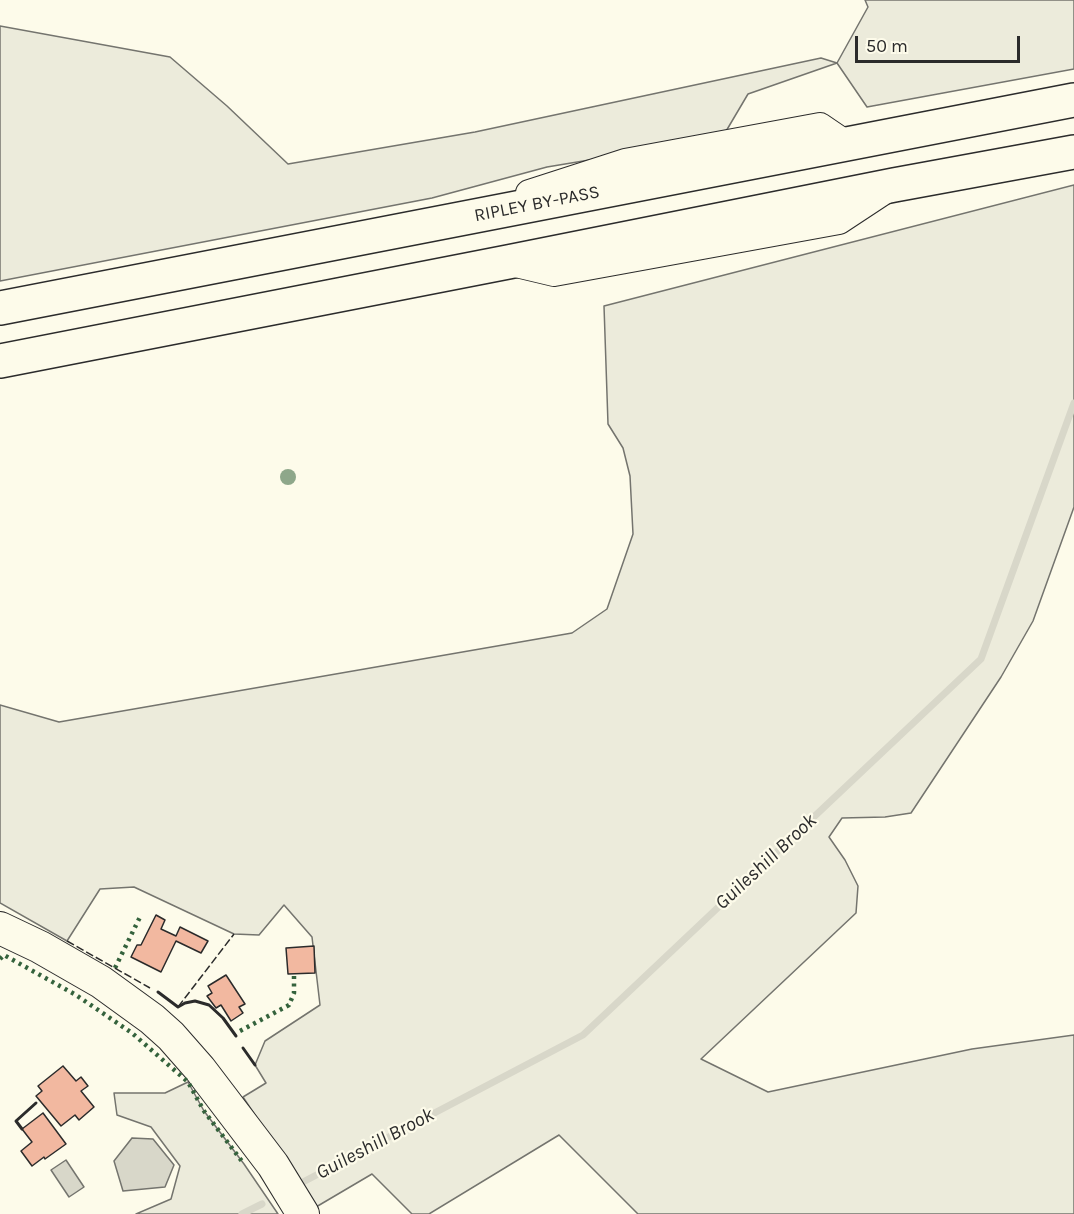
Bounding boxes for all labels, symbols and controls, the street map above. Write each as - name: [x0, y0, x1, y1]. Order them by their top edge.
- scale bar: [858, 24, 1023, 62]
- text: 50 m: [866, 35, 908, 57]
- street label: RIPLEY BY-PASS: [472, 181, 602, 227]
- water label: Guileshill Brook: [710, 809, 822, 915]
- water label: Guileshill Brook: [312, 1103, 438, 1185]

